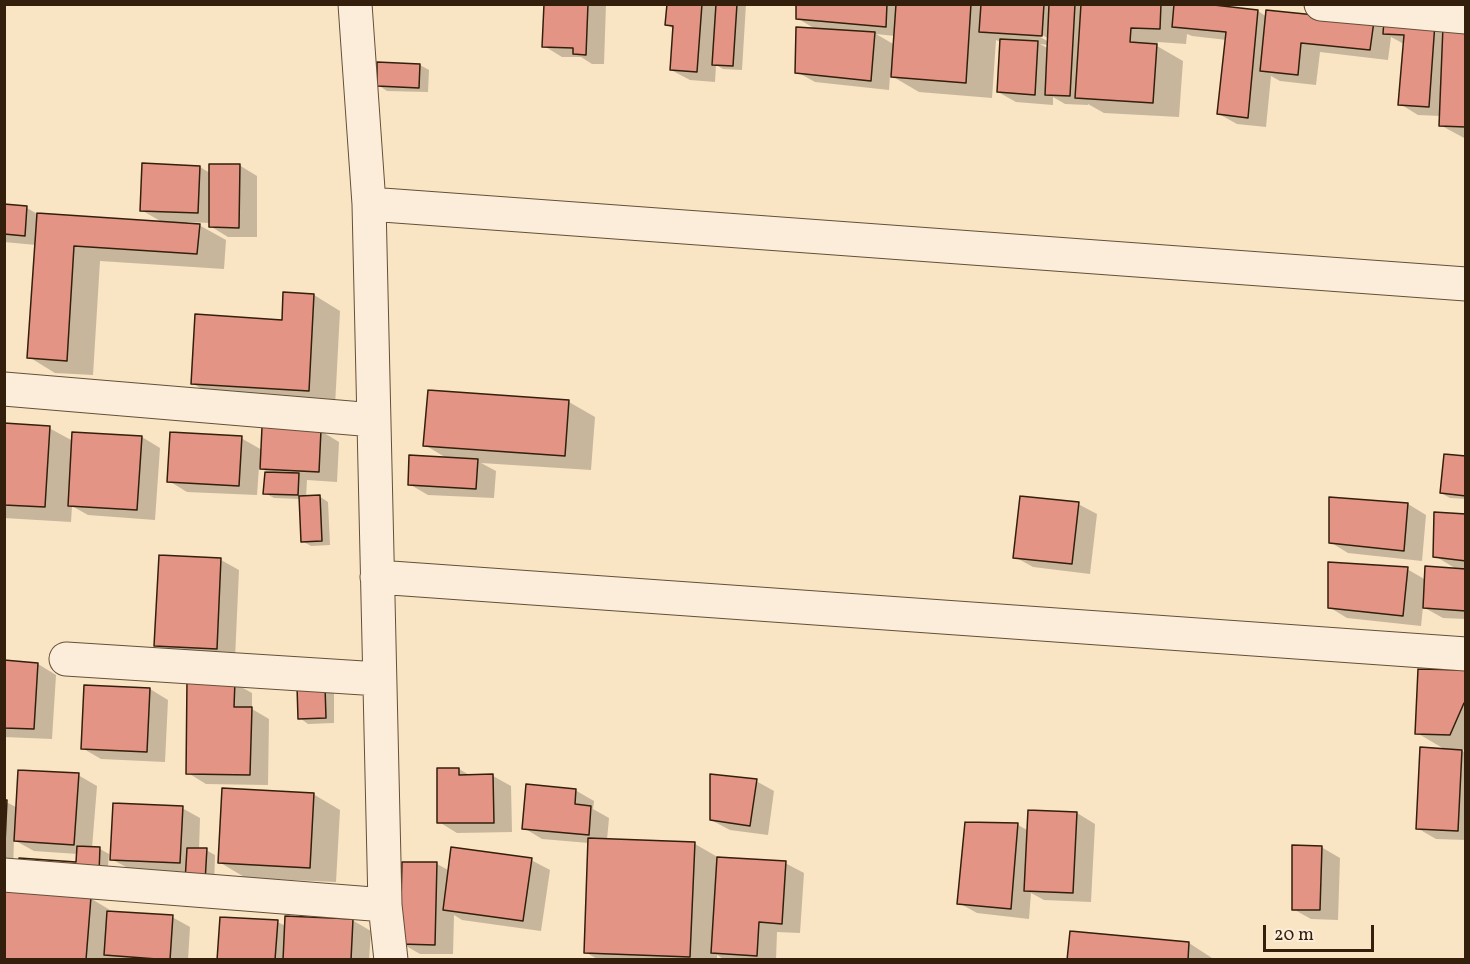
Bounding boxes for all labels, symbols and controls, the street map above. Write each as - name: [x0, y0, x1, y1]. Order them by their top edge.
- scale bar: [1266, 913, 1377, 951]
- text: 20 m: [1274, 923, 1314, 948]

